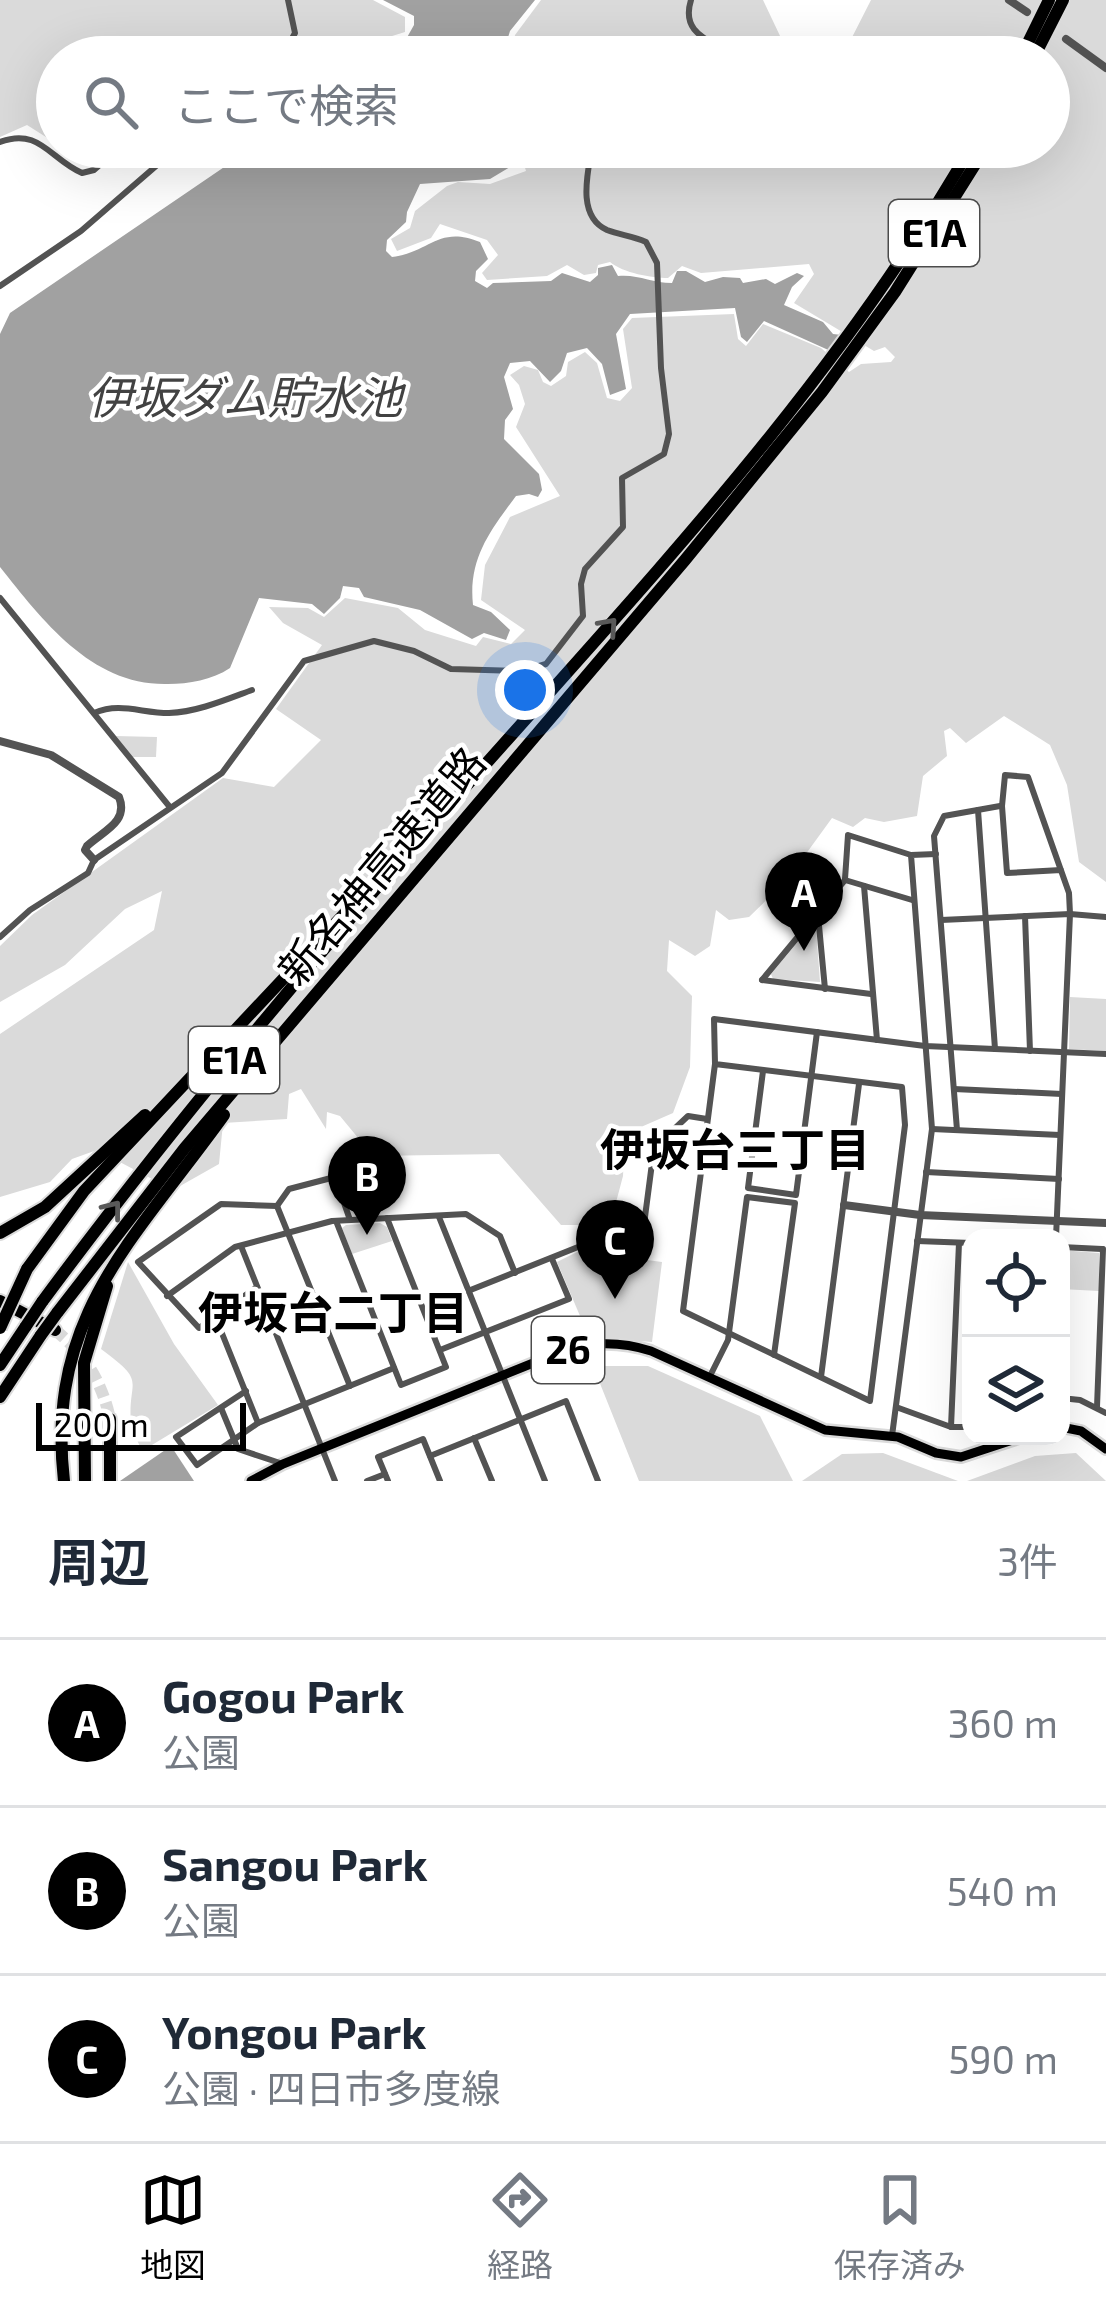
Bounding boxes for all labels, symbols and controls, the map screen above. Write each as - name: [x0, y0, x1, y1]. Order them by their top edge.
- search box: [36, 36, 1070, 168]
- icon: search: [78, 69, 144, 135]
- text: ここで検索: [174, 77, 399, 131]
- road number: E1A: [889, 200, 979, 266]
- water label: 伊坂ダム貯水池: [87, 369, 406, 423]
- one-way arrow: [595, 618, 616, 639]
- your location: [495, 660, 555, 720]
- street label: 新名神高速道路: [267, 736, 494, 993]
- pin: A: [765, 852, 843, 951]
- road number: E1A: [189, 1027, 279, 1093]
- district label: 伊坂台三丁目: [600, 1121, 870, 1175]
- pin: B: [328, 1136, 406, 1235]
- pin: C: [576, 1200, 654, 1299]
- one-way arrow: [99, 1201, 120, 1223]
- map controls: [962, 1229, 1070, 1445]
- button: locate: [962, 1229, 1070, 1337]
- district label: 伊坂台二丁目: [198, 1284, 468, 1338]
- road number: 26: [532, 1317, 604, 1383]
- button: layers: [962, 1337, 1070, 1445]
- scale bar: [36, 1397, 246, 1450]
- text: 200 m: [54, 1404, 149, 1444]
- text: 周辺: [48, 1530, 150, 1591]
- text: 3件: [997, 1537, 1058, 1584]
- text: Gogou Park: [162, 1668, 404, 1722]
- text: A: [74, 1699, 100, 1746]
- text: 360 m: [948, 1699, 1058, 1746]
- text: 公園: [162, 1728, 240, 1775]
- text: Sangou Park: [162, 1836, 428, 1890]
- text: B: [75, 1867, 99, 1914]
- text: 540 m: [947, 1867, 1058, 1914]
- text: 公園: [162, 1896, 240, 1943]
- text: Yongou Park: [162, 2004, 426, 2058]
- text: C: [76, 2035, 98, 2082]
- text: 590 m: [948, 2035, 1058, 2082]
- text: 公園 · 四日市多度線: [162, 2064, 501, 2111]
- tab: 地図: [140, 2167, 206, 2287]
- tab: 経路: [487, 2167, 553, 2287]
- tab: 保存済み: [834, 2167, 966, 2287]

